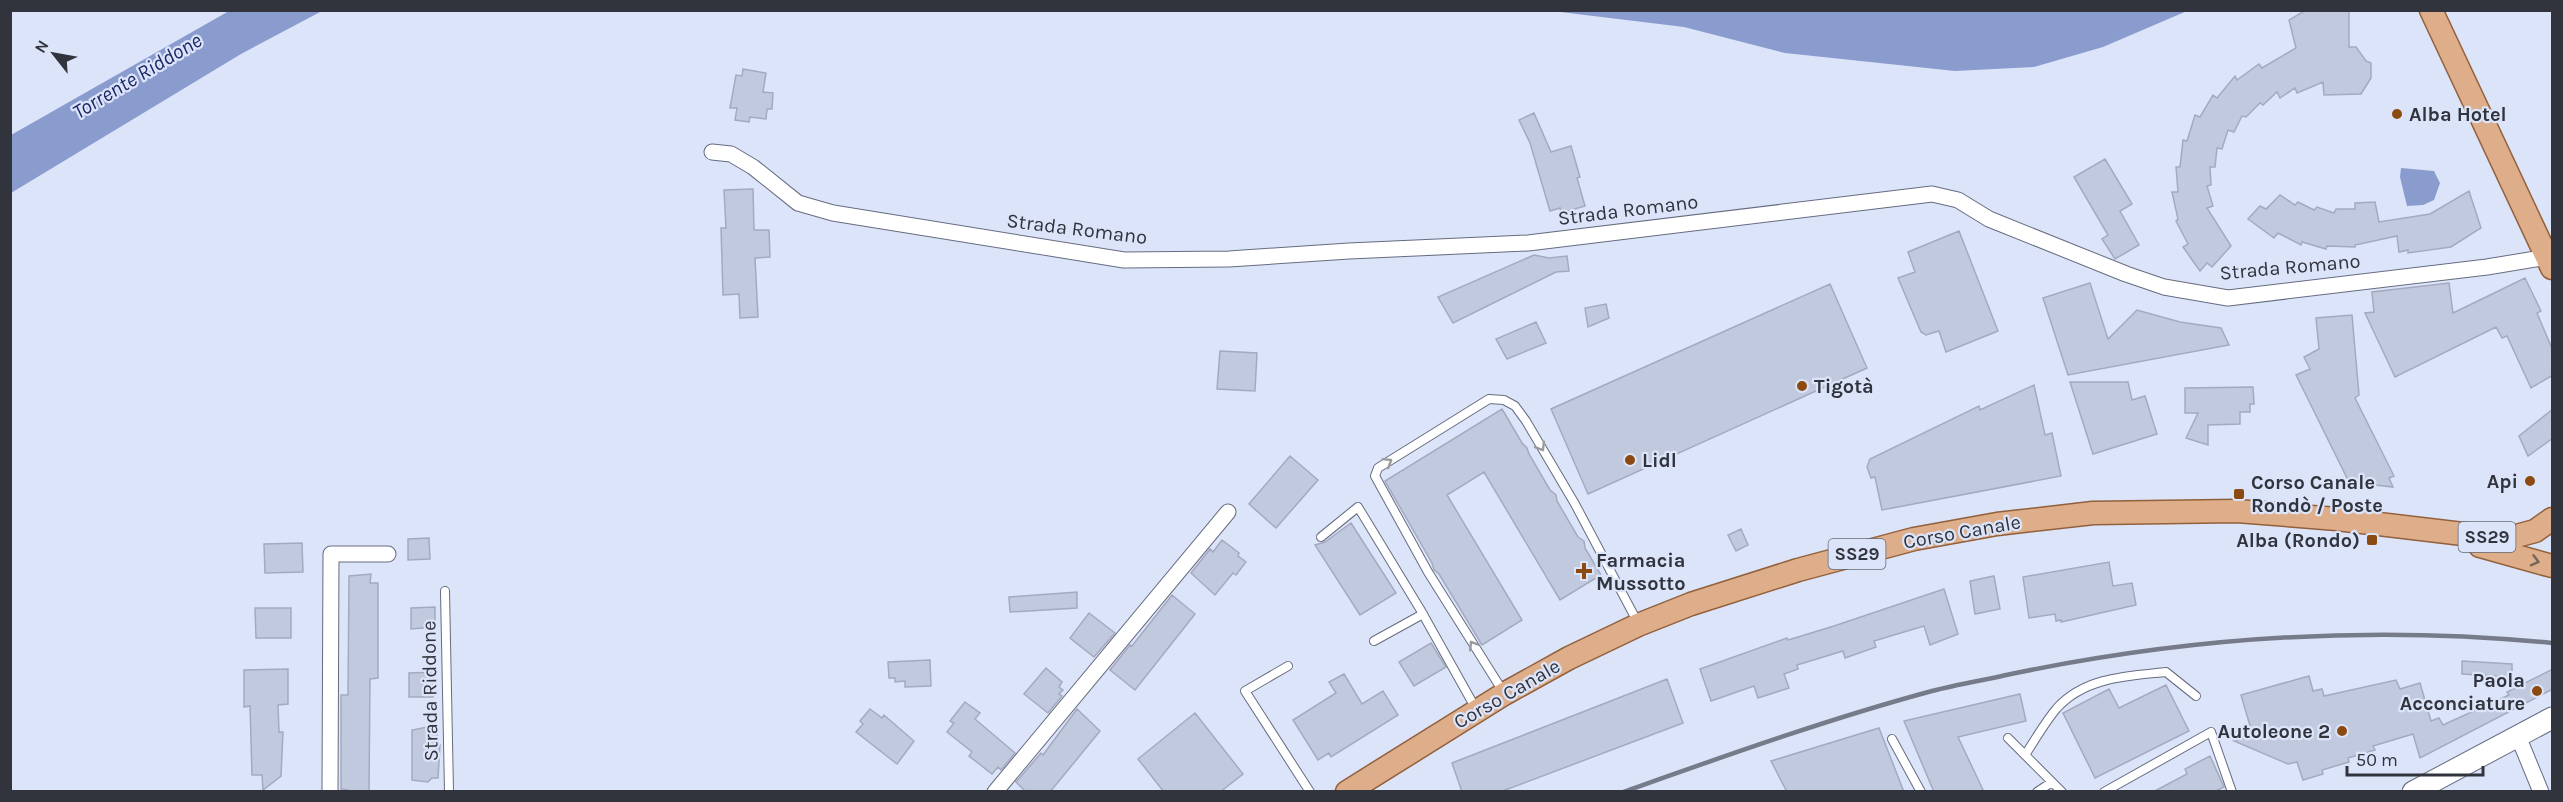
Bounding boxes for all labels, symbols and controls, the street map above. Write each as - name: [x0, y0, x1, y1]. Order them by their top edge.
- north arrow: [24, 24, 84, 84]
- water label: Torrente Riddone: [68, 28, 206, 124]
- text: N: [30, 37, 53, 56]
- place label: Alba Hotel: [2409, 103, 2507, 126]
- marker: Alba Hotel: [2390, 107, 2404, 121]
- street label: Strada Romano: [1556, 190, 1700, 230]
- street label: Strada Romano: [1005, 209, 1149, 249]
- street label: Strada Romano: [2219, 249, 2361, 285]
- place label: Tigotà: [1814, 375, 1874, 398]
- marker: Tigotà: [1795, 379, 1809, 393]
- one-way arrow: [1534, 441, 1546, 451]
- place label: Lidl: [1642, 449, 1677, 472]
- marker: Lidl: [1623, 453, 1637, 467]
- one-way arrow: [1382, 457, 1392, 469]
- place label: Api: [2487, 470, 2518, 493]
- place label: Corso Canale Rondò / Poste: [2251, 471, 2383, 517]
- marker: Api: [2523, 474, 2537, 488]
- marker: Corso Canale Rondò / Poste: [2232, 487, 2246, 501]
- street label: Corso Canale: [1901, 510, 2023, 554]
- road number: SS29: [2458, 522, 2516, 552]
- place label: Alba (Rondo): [2236, 529, 2360, 552]
- marker: Alba (Rondo): [2365, 533, 2379, 547]
- road number: SS29: [1828, 539, 1886, 569]
- place label: Farmacia Mussotto: [1596, 549, 1686, 595]
- one-way arrow: [2529, 554, 2540, 566]
- marker: Farmacia Mussotto: [1577, 564, 1591, 578]
- street label: Strada Riddone: [417, 620, 443, 762]
- one-way arrow: [1469, 641, 1481, 651]
- street label: Corso Canale: [1450, 654, 1564, 734]
- place label: Paola Acconciature: [2400, 669, 2525, 715]
- marker: Paola Acconciature: [2530, 684, 2544, 698]
- place label: Autoleone 2: [2218, 720, 2330, 743]
- marker: Autoleone 2: [2335, 724, 2349, 738]
- scale bar: [2347, 739, 2484, 777]
- text: 50 m: [2356, 749, 2398, 771]

